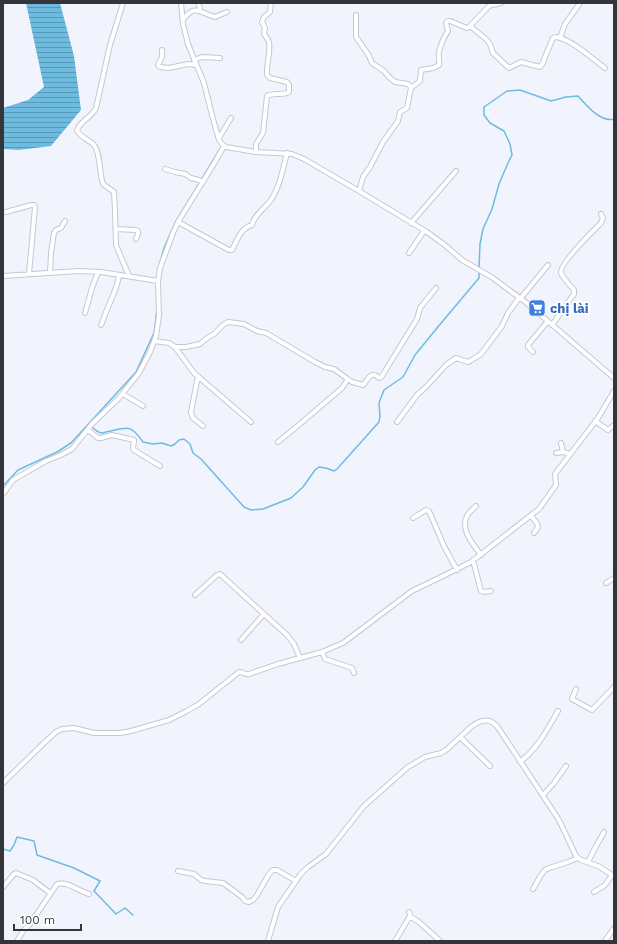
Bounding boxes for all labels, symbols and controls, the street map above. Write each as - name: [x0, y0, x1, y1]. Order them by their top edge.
- supermarket icon: chị lài: [527, 298, 547, 318]
- place label: chị lài: [550, 301, 589, 316]
- scale bar: [14, 906, 81, 932]
- text: 100 m: [20, 913, 55, 927]

